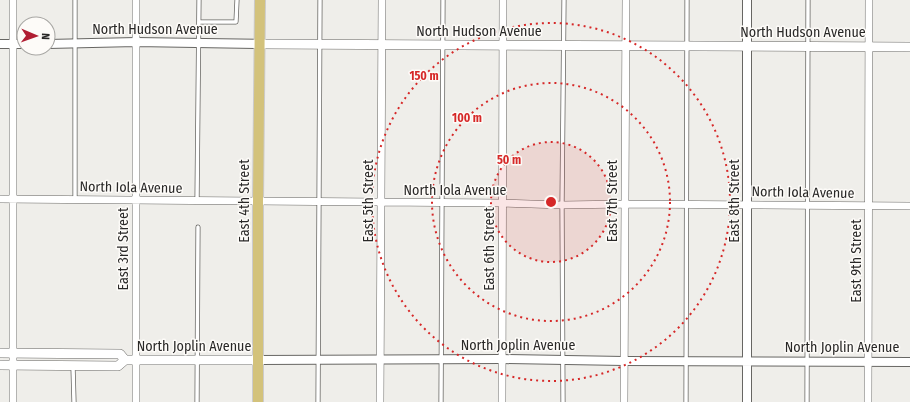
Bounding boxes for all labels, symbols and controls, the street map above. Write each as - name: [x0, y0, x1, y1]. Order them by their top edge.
- north arrow: [16, 16, 56, 56]
- street label: North Hudson Avenue: [92, 21, 218, 38]
- street label: North Hudson Avenue: [416, 23, 542, 40]
- street label: North Hudson Avenue: [740, 24, 866, 41]
- text: N: [39, 33, 52, 40]
- text: 150 m: [409, 69, 439, 83]
- text: 100 m: [452, 111, 482, 125]
- text: 50 m: [497, 153, 521, 167]
- street label: East 4th Street: [236, 159, 253, 243]
- street label: East 5th Street: [360, 159, 377, 243]
- street label: East 7th Street: [604, 159, 621, 242]
- street label: East 8th Street: [726, 159, 743, 243]
- street label: North Iola Avenue: [79, 178, 183, 197]
- street label: North Iola Avenue: [404, 182, 507, 199]
- street label: North Iola Avenue: [751, 183, 855, 202]
- centre of rings: [544, 195, 558, 209]
- street label: East 3rd Street: [115, 207, 132, 291]
- street label: East 6th Street: [481, 207, 498, 291]
- street label: East 9th Street: [848, 219, 865, 303]
- street label: North Joplin Avenue: [461, 337, 575, 354]
- street label: North Joplin Avenue: [137, 338, 251, 355]
- street label: North Joplin Avenue: [785, 339, 899, 356]

